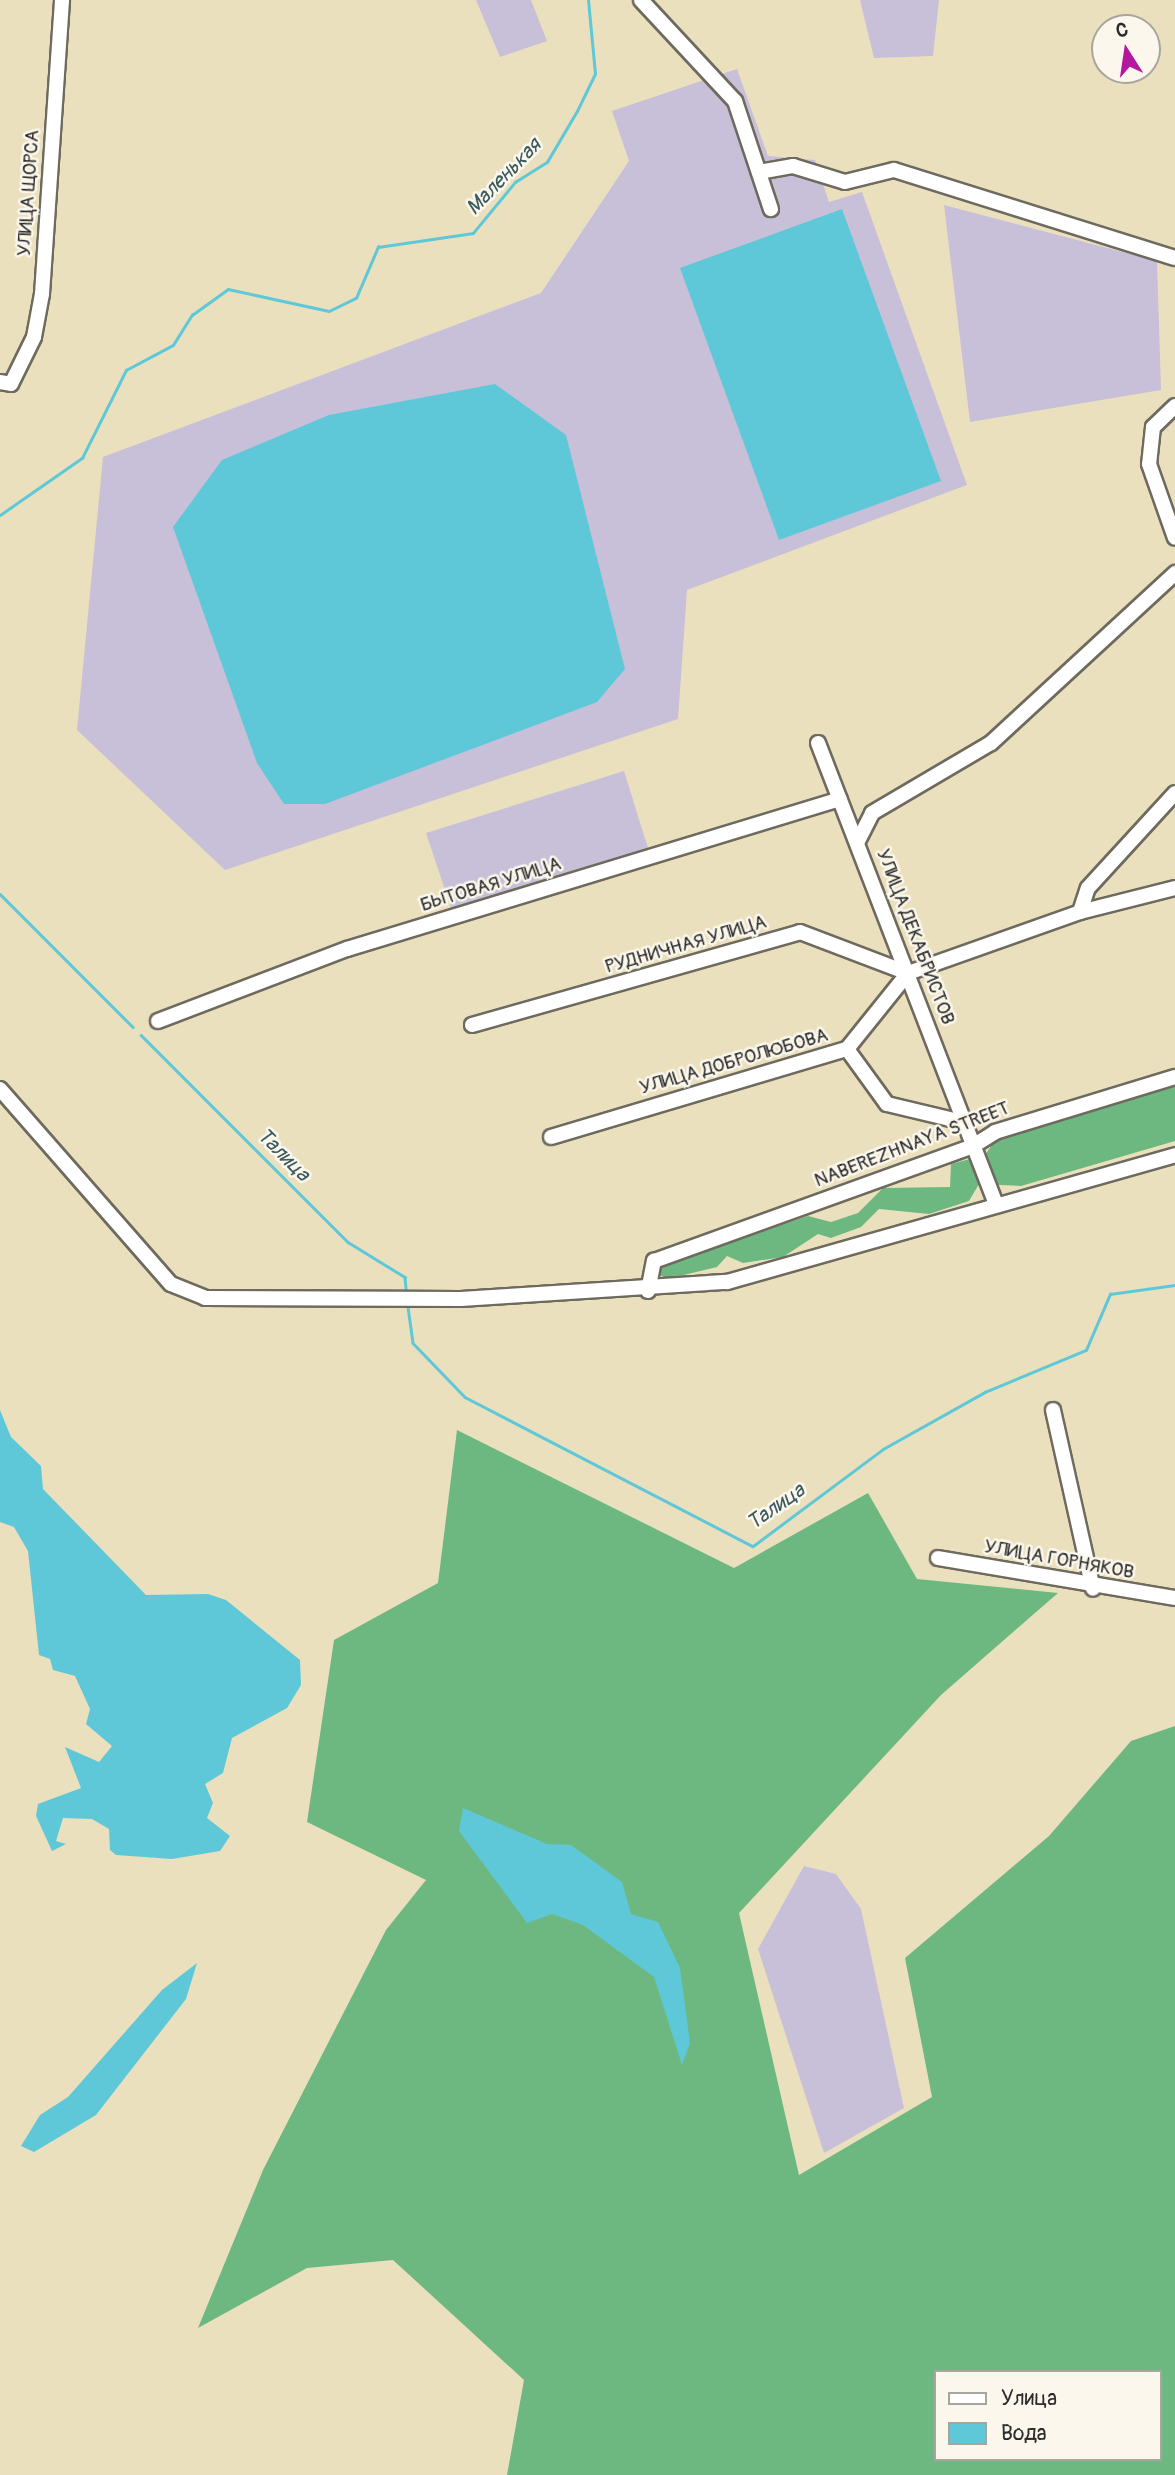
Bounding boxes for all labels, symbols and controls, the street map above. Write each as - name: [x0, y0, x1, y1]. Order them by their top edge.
- north arrow: [1091, 14, 1161, 84]
- text: С: [1114, 17, 1130, 43]
- street label: УЛИЦА ЩОРСА: [13, 129, 45, 257]
- water label: Маленькая: [461, 133, 547, 221]
- street label: УЛИЦА ДЕКАБРИСТОВ: [871, 846, 959, 1028]
- street label: БЫТОВАЯ УЛИЦА: [418, 853, 564, 917]
- street label: РУДНИЧНАЯ УЛИЦА: [603, 911, 769, 979]
- street label: УЛИЦА ДОБРОЛЮБОВА: [637, 1024, 831, 1100]
- street label: NABEREZHNAYA STREET: [811, 1097, 1013, 1193]
- water label: Талица: [251, 1123, 315, 1187]
- water label: Талица: [742, 1478, 810, 1536]
- street label: УЛИЦА ГОРНЯКОВ: [982, 1536, 1136, 1584]
- legend: [934, 2370, 1161, 2461]
- text: Улица: [1001, 2385, 1057, 2412]
- text: Вода: [1001, 2420, 1047, 2447]

